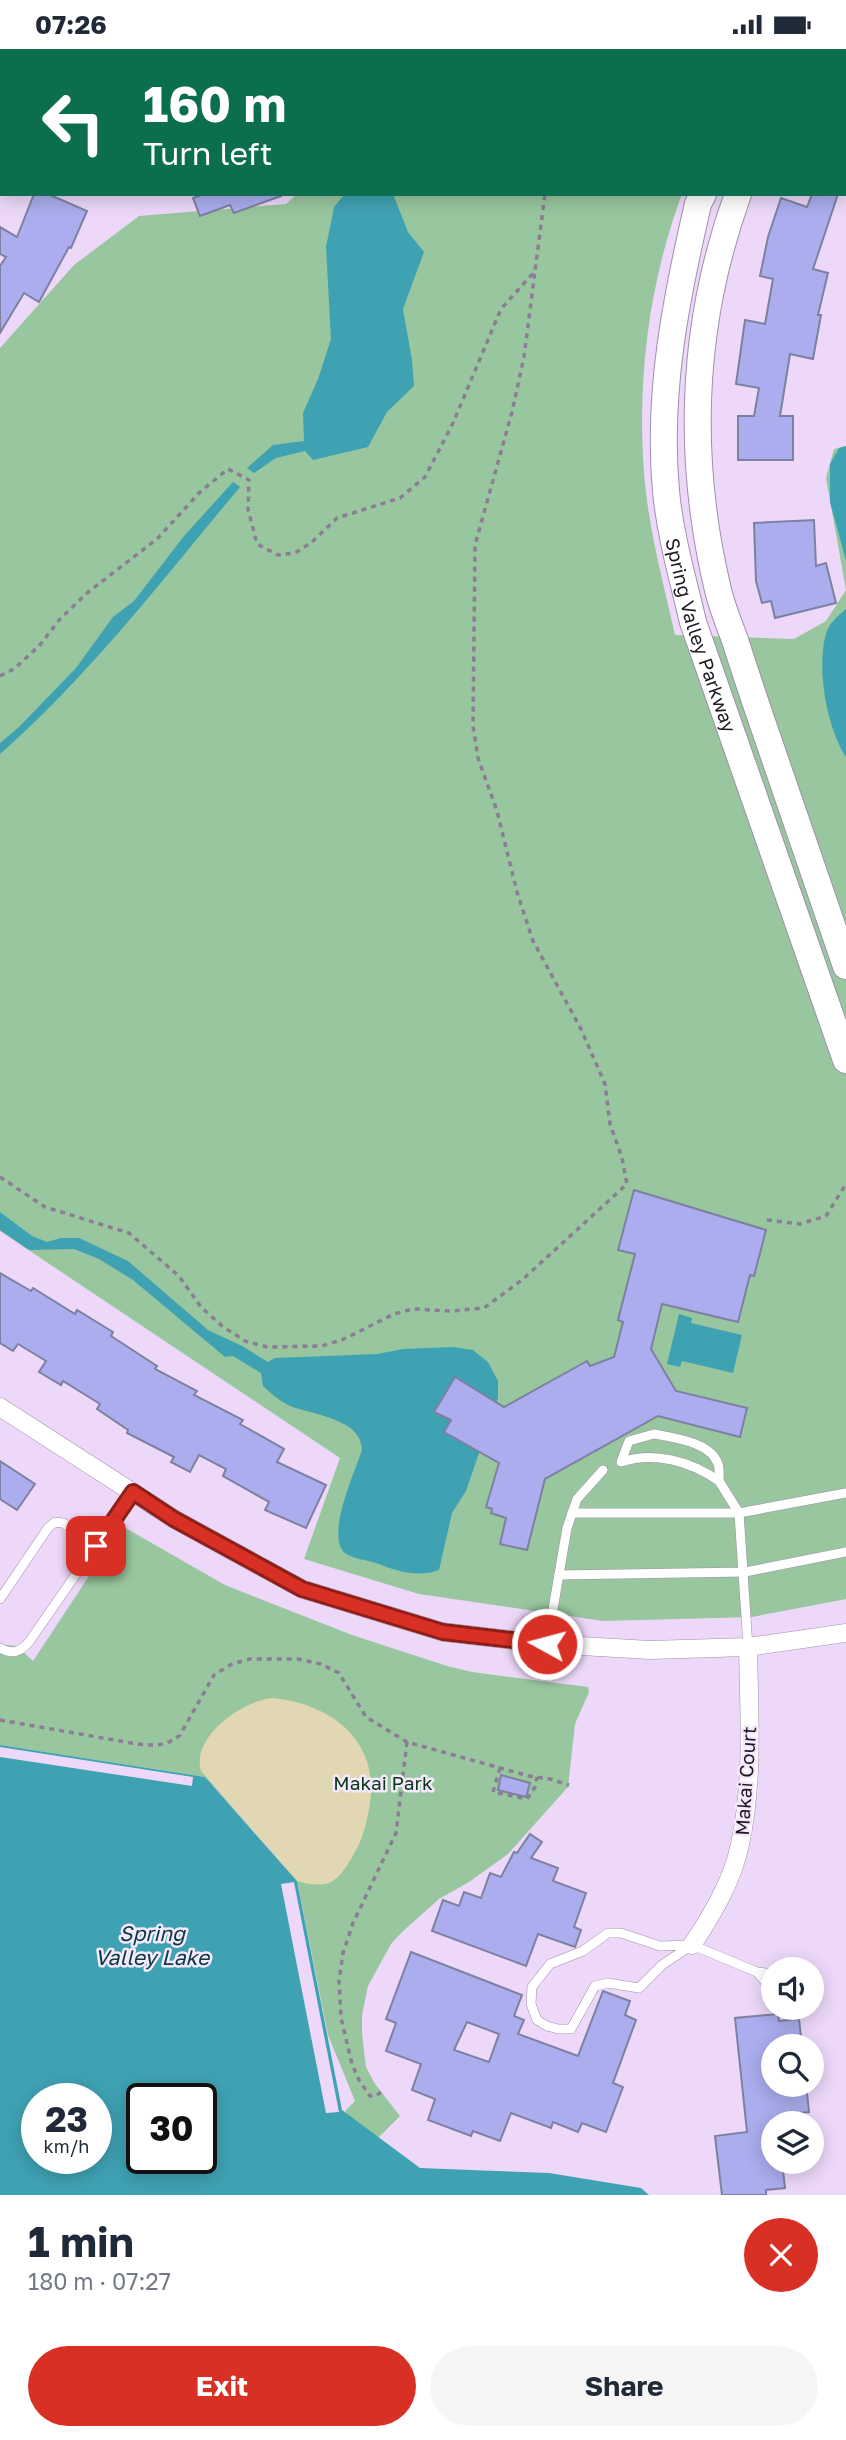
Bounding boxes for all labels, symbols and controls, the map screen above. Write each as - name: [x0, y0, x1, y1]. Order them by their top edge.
- text: 07:26: [35, 9, 107, 40]
- text: 160 m: [143, 74, 286, 133]
- icon: left: [28, 77, 119, 168]
- text: Turn left: [143, 134, 272, 172]
- street label: Spring Valley Parkway: [662, 536, 742, 736]
- pin: [66, 1516, 126, 1576]
- icon: arrive: [77, 1527, 115, 1565]
- position arrow: [510, 1607, 584, 1681]
- street label: Makai Court: [730, 1726, 760, 1836]
- park label: Makai Park: [333, 1771, 433, 1794]
- water label: Spring Valley Lake: [95, 1920, 211, 1970]
- map controls: [761, 1957, 824, 2174]
- button: sound: [761, 1957, 824, 2020]
- button: search: [761, 2034, 824, 2097]
- speed limit sign: 30: [126, 2083, 217, 2174]
- text: 23: [45, 2098, 88, 2140]
- button: layers: [761, 2111, 824, 2174]
- text: km/h: [44, 2135, 89, 2157]
- text: 1 min: [28, 2216, 134, 2266]
- button: close: [744, 2218, 818, 2292]
- text: 180 m · 07:27: [28, 2267, 171, 2295]
- button: Exit: [28, 2346, 416, 2426]
- button: Share: [430, 2346, 818, 2426]

